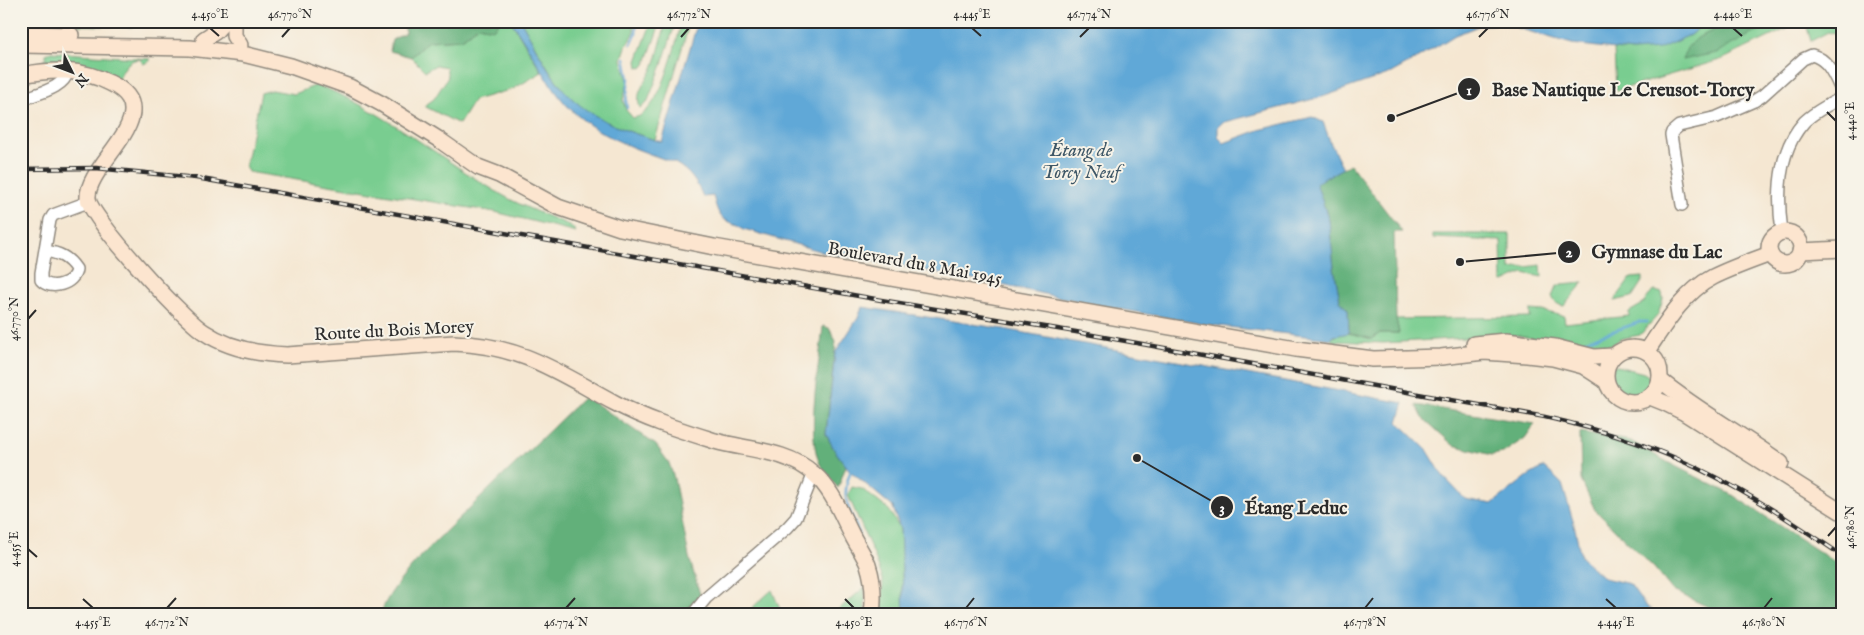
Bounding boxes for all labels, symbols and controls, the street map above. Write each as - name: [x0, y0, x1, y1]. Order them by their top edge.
- text: 4.450°E: [192, 7, 228, 22]
- text: 46.770°N: [268, 7, 313, 22]
- text: 46.772°N: [667, 7, 712, 22]
- text: 4.445°E: [954, 7, 991, 22]
- text: 46.774°N: [1067, 7, 1112, 22]
- text: 46.776°N: [1466, 7, 1510, 22]
- text: 4.440°E: [1714, 7, 1752, 22]
- north arrow: [48, 48, 98, 98]
- text: N: [70, 69, 92, 91]
- callout: Base Nautique Le Creusot-Torcy: [1457, 72, 1764, 106]
- text: Base Nautique Le Creusot-Torcy: [1492, 79, 1755, 103]
- text: 1: [1466, 81, 1472, 100]
- text: 4.440°E: [1843, 102, 1858, 140]
- water label: Étang de Torcy Neuf: [1041, 139, 1125, 185]
- callout: Gymnase du Lac: [1557, 235, 1733, 269]
- street label: Boulevard du 8 Mai 1945: [826, 238, 1004, 291]
- text: Gymnase du Lac: [1591, 241, 1723, 265]
- text: 2: [1565, 243, 1573, 262]
- text: 46.770°N: [7, 296, 22, 341]
- street label: Route du Bois Morey: [313, 316, 475, 347]
- callout: Étang Leduc: [1209, 490, 1357, 524]
- text: Étang Leduc: [1245, 496, 1348, 521]
- text: 3: [1219, 499, 1225, 518]
- text: 46.780°N: [1843, 505, 1858, 549]
- text: 4.455°E: [7, 531, 22, 567]
- text: 4.455°E: [75, 615, 111, 630]
- text: 46.772°N: [145, 615, 190, 630]
- text: 46.774°N: [544, 615, 589, 630]
- text: 4.450°E: [836, 615, 872, 630]
- text: 46.776°N: [944, 615, 988, 630]
- text: 46.778°N: [1343, 615, 1387, 630]
- text: 4.445°E: [1598, 615, 1635, 630]
- text: 46.780°N: [1742, 615, 1786, 630]

